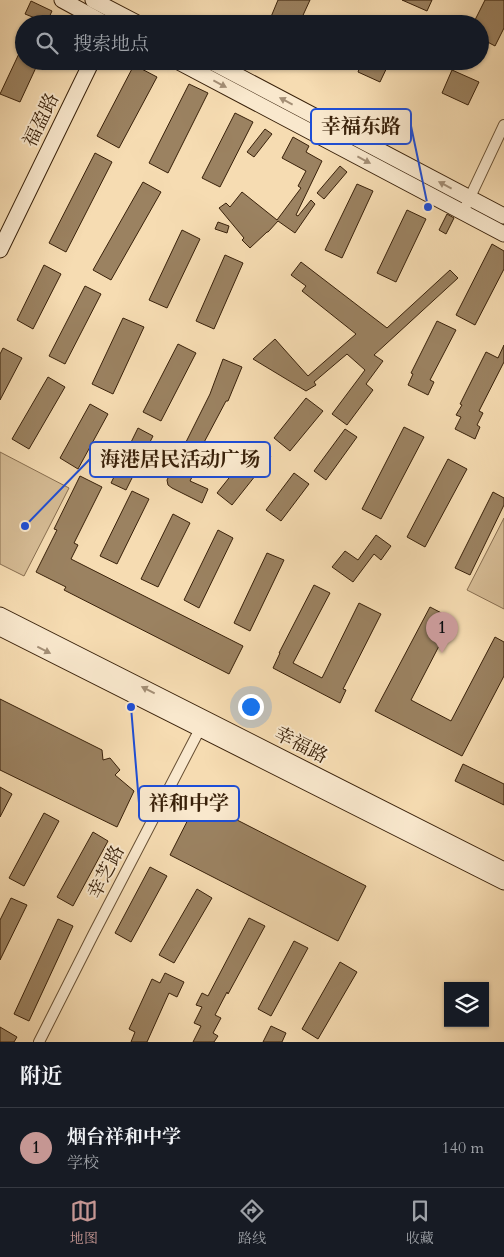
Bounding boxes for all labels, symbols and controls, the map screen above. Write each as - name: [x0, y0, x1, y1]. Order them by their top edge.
- search box: [15, 15, 489, 70]
- icon: search: [33, 29, 61, 57]
- text: 搜索地点: [73, 31, 149, 57]
- one-way arrow: [213, 80, 228, 88]
- street label: 福盈路: [17, 89, 65, 151]
- one-way arrow: [279, 97, 293, 105]
- callout: 幸福东路: [311, 109, 411, 144]
- text: 幸福东路: [321, 113, 401, 140]
- one-way arrow: [357, 156, 371, 164]
- one-way arrow: [438, 181, 453, 189]
- callout: 海港居民活动广场: [90, 442, 270, 477]
- text: 海港居民活动广场: [100, 446, 260, 473]
- pin: 1: [426, 612, 458, 653]
- one-way arrow: [36, 646, 51, 654]
- one-way arrow: [141, 686, 155, 694]
- your location: [238, 694, 264, 720]
- street label: 幸福路: [270, 720, 332, 770]
- callout: 祥和中学: [139, 786, 239, 821]
- text: 祥和中学: [149, 790, 229, 817]
- street label: 幸芝路: [81, 841, 131, 903]
- map controls: [444, 982, 489, 1027]
- button: layers: [444, 982, 489, 1027]
- text: 附近: [20, 1062, 62, 1091]
- text: 烟台祥和中学: [67, 1124, 181, 1150]
- text: 1: [32, 1137, 40, 1159]
- text: 140 m: [442, 1137, 484, 1159]
- text: 学校: [67, 1152, 99, 1174]
- tab: 地图: [70, 1197, 98, 1248]
- tab: 路线: [238, 1197, 266, 1248]
- tab: 收藏: [406, 1197, 434, 1248]

